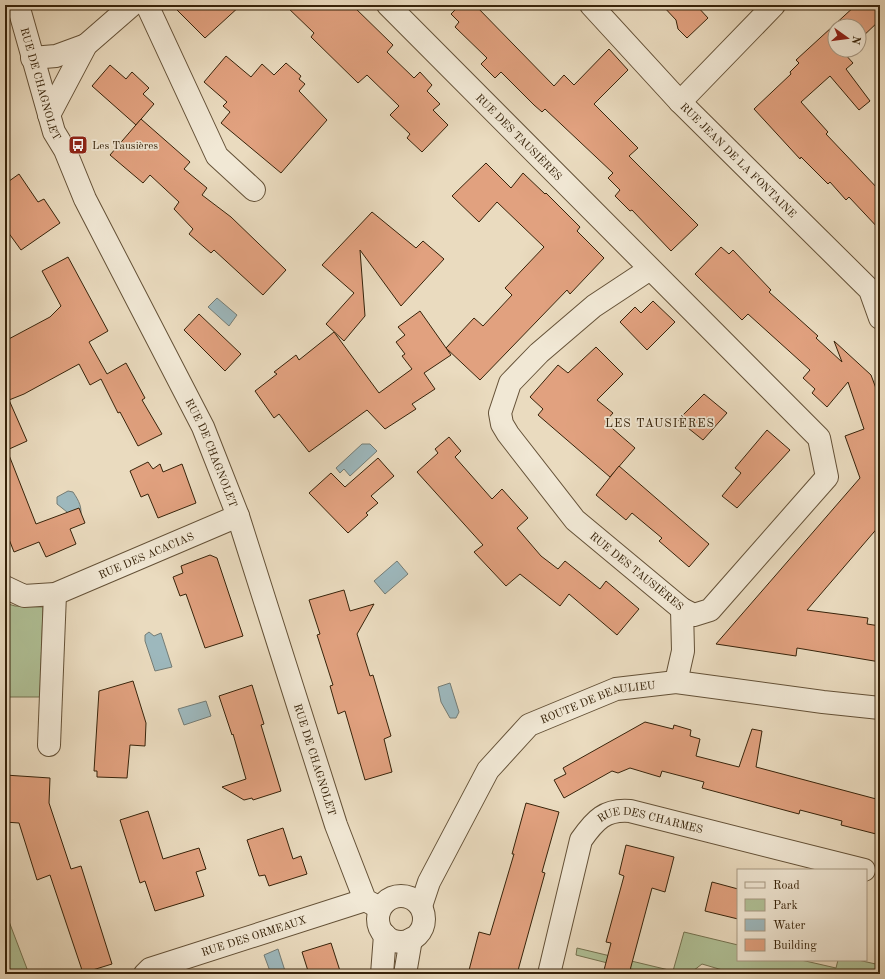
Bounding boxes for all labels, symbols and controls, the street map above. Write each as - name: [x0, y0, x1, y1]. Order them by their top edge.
- north arrow: [827, 18, 867, 58]
- street label: RUE DE CHAGNOLET: [18, 27, 62, 143]
- text: N: [849, 35, 862, 46]
- street label: RUE DES TAUSIÈRES: [473, 93, 563, 183]
- street label: RUE JEAN DE LA FONTAINE: [678, 102, 797, 220]
- bus stop icon: Les Tausières: [67, 134, 89, 156]
- place label: Les Tausières: [92, 141, 158, 152]
- street label: RUE DE CHAGNOLET: [182, 397, 238, 509]
- district label: LES TAUSIÈRES: [605, 415, 715, 430]
- street label: RUE DES TAUSIÈRES: [587, 530, 686, 613]
- street label: RUE DES ACACIAS: [97, 531, 196, 582]
- street label: ROUTE DE BEAULIEU: [539, 680, 656, 727]
- street label: RUE DE CHAGNOLET: [291, 703, 337, 818]
- street label: RUE DES CHARMES: [596, 807, 704, 836]
- legend: [737, 869, 867, 961]
- text: Road: [773, 880, 800, 892]
- text: Park: [773, 900, 798, 912]
- street label: RUE DES ORMEAUX: [200, 915, 308, 959]
- text: Water: [773, 920, 806, 932]
- text: Building: [773, 940, 817, 952]

